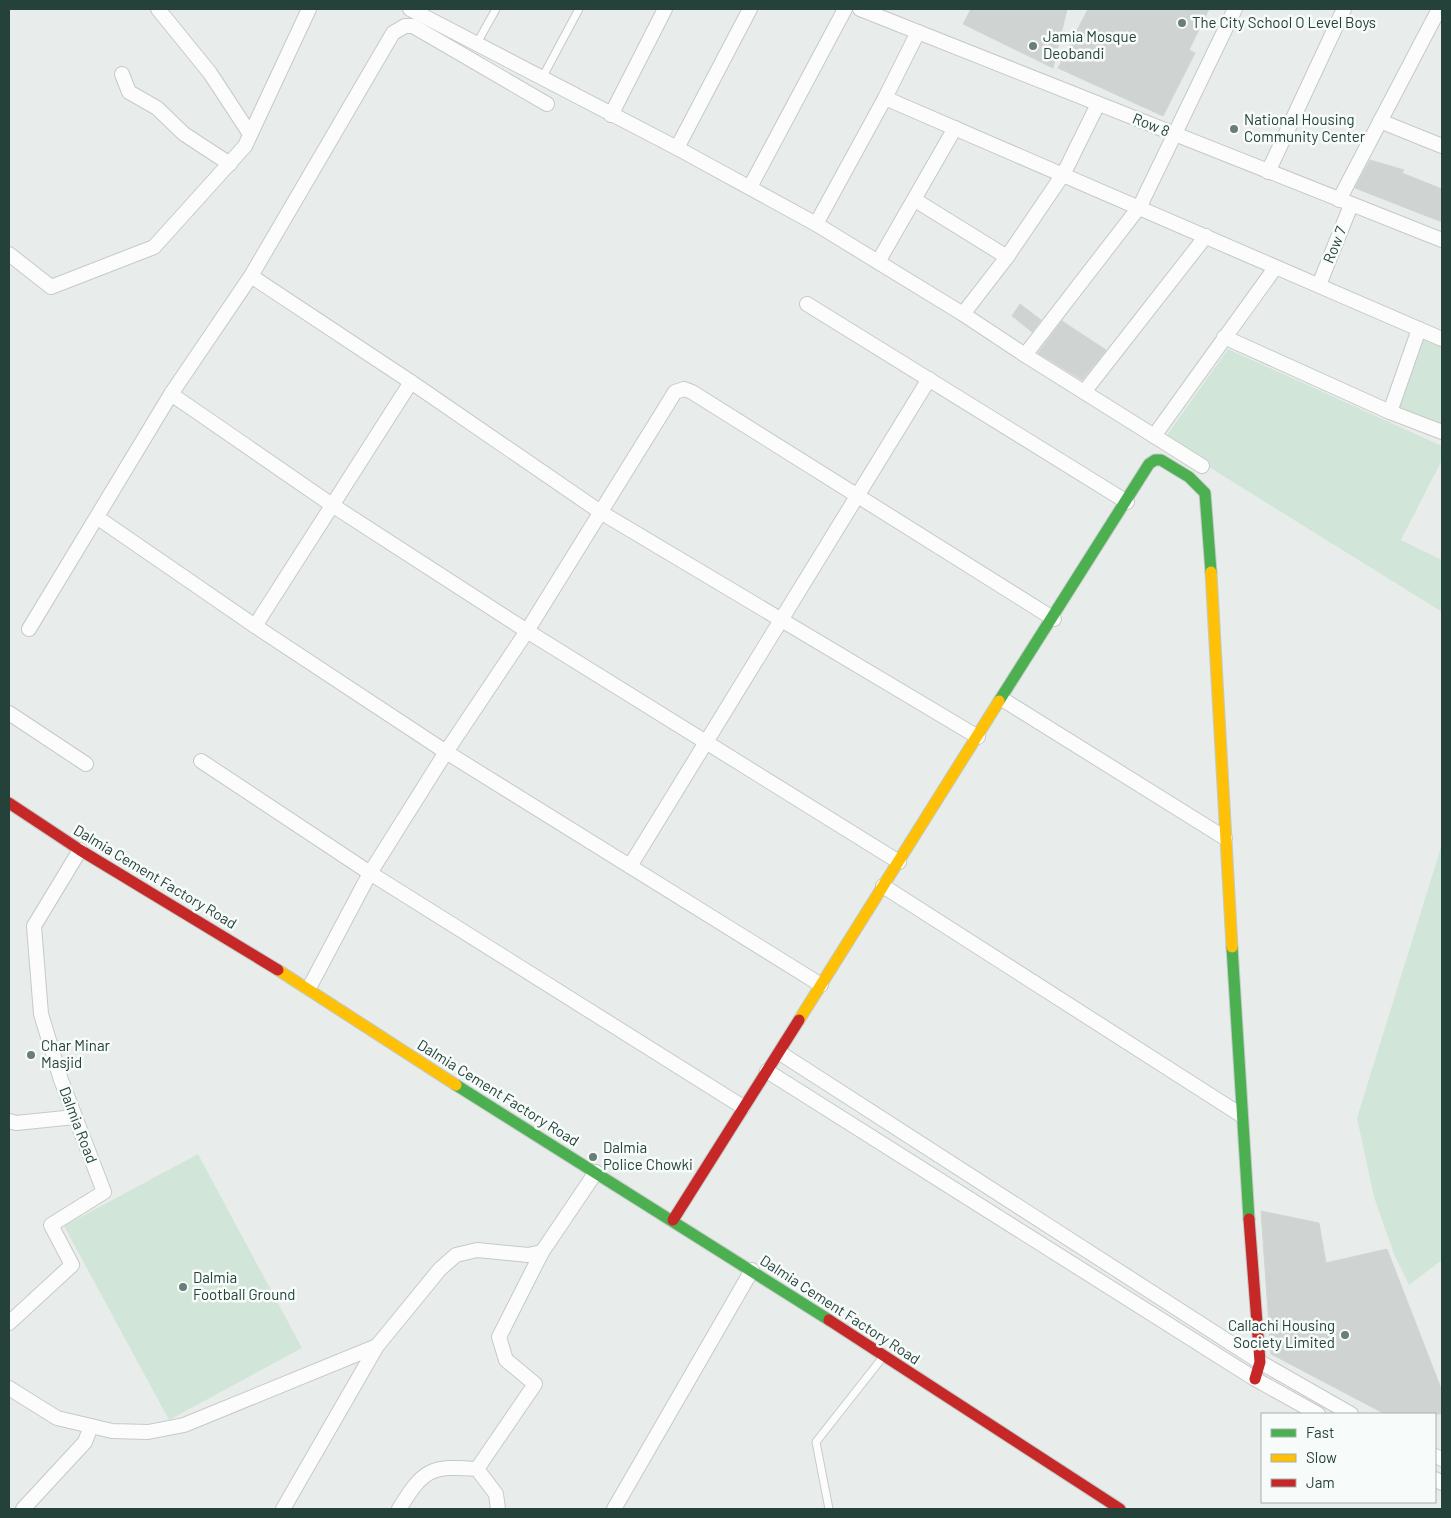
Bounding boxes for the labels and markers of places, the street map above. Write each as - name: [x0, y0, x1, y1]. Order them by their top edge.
- place label: The City School O Level Boys: [1192, 13, 1376, 31]
- marker: The City School O Level Boys: [1176, 17, 1188, 29]
- place label: Jamia Mosque Deobandi: [1043, 27, 1137, 62]
- marker: Jamia Mosque Deobandi: [1027, 40, 1039, 52]
- place label: National Housing Community Center: [1244, 110, 1366, 145]
- marker: National Housing Community Center: [1228, 123, 1240, 135]
- place label: Char Minar Masjid: [41, 1036, 111, 1071]
- marker: Char Minar Masjid: [25, 1049, 37, 1061]
- place label: Dalmia Police Chowki: [603, 1138, 693, 1173]
- marker: Dalmia Police Chowki: [587, 1151, 599, 1163]
- place label: Dalmia Football Ground: [193, 1268, 295, 1303]
- marker: Dalmia Football Ground: [177, 1281, 189, 1293]
- place label: Callachi Housing Society Limited: [1228, 1316, 1335, 1351]
- marker: Callachi Housing Society Limited: [1339, 1329, 1351, 1341]

